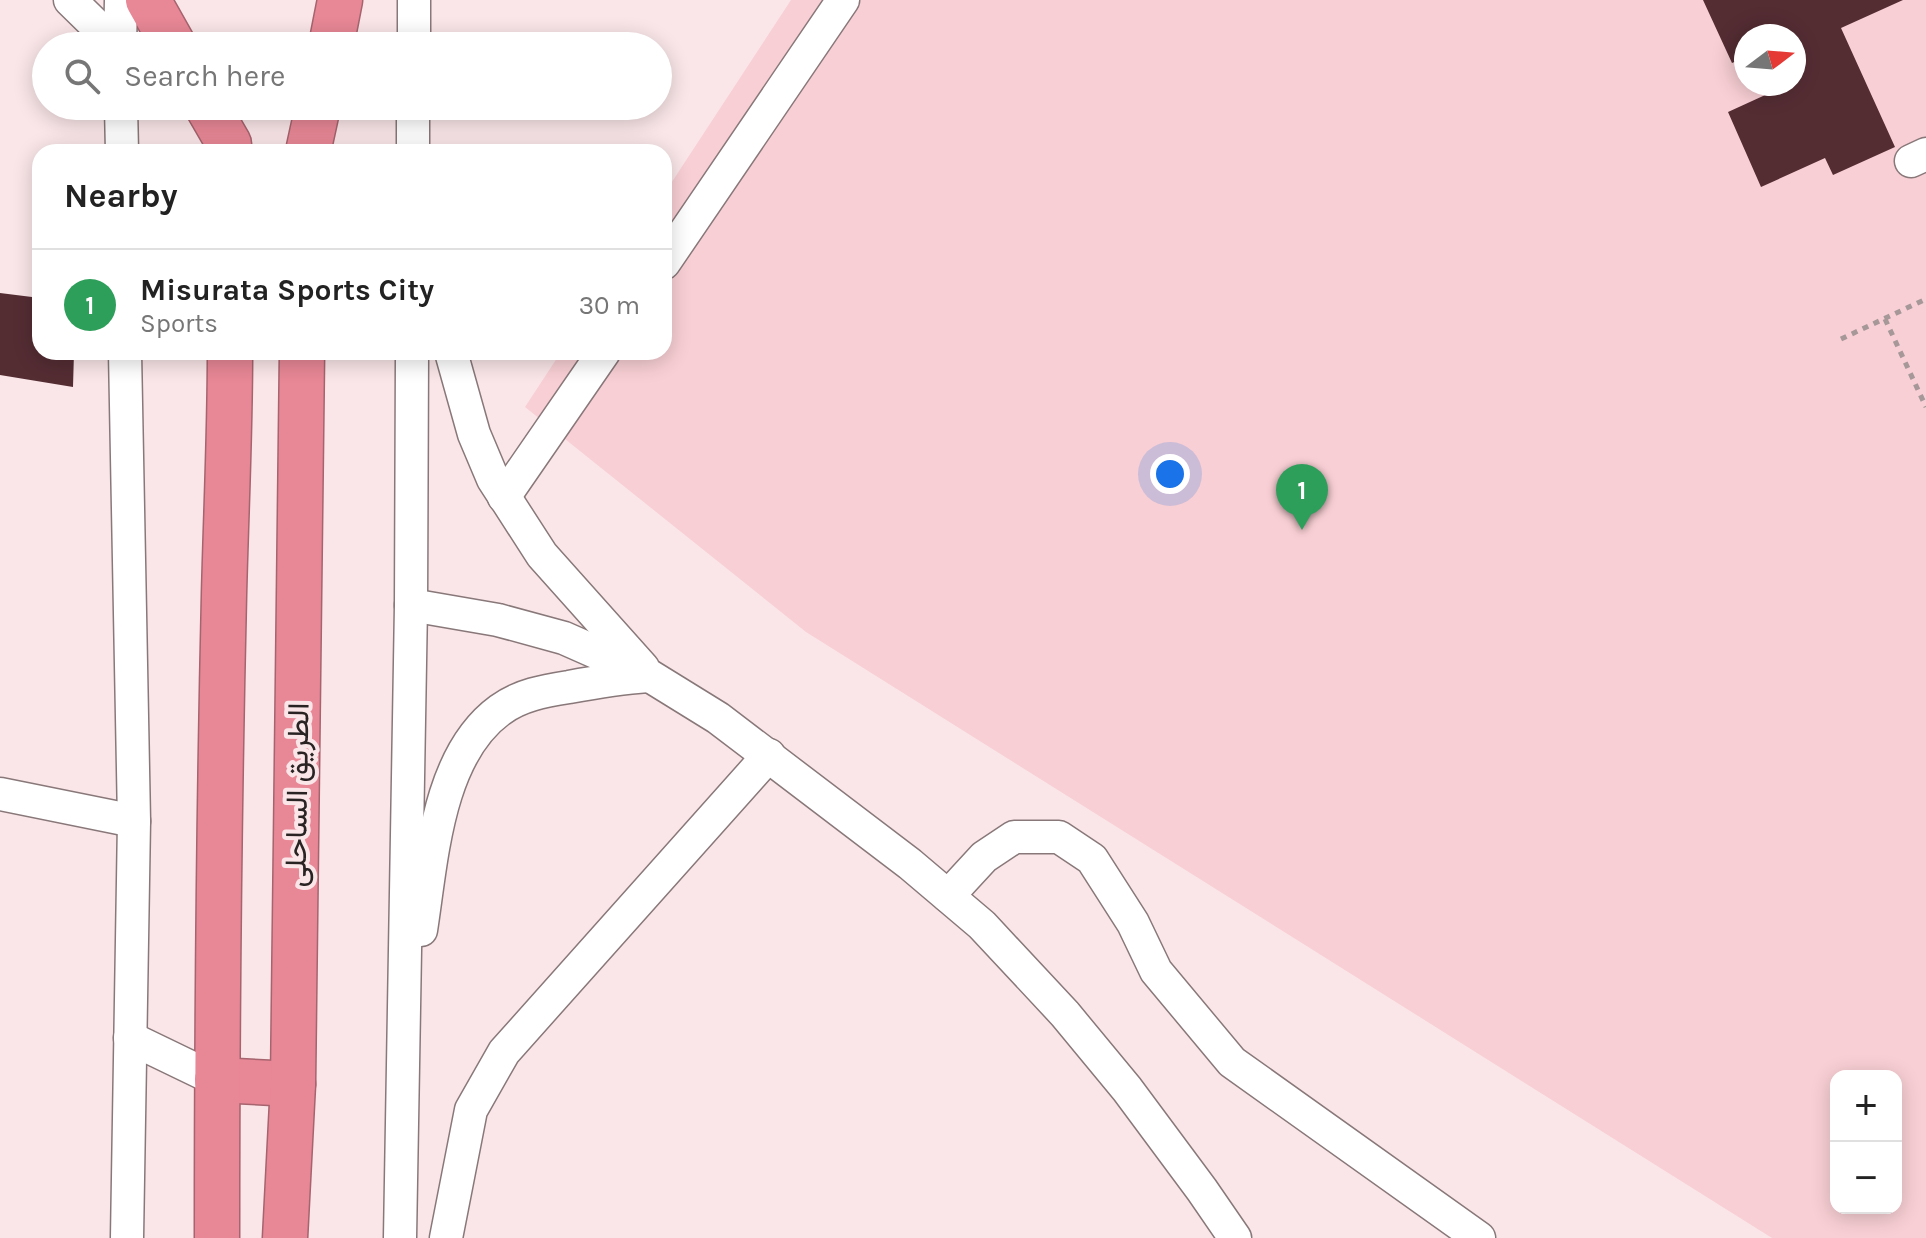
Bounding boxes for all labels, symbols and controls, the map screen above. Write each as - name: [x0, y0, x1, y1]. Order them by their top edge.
- north arrow: [1734, 24, 1806, 96]
- search box: [32, 32, 672, 120]
- icon: search: [60, 54, 104, 98]
- text: Search here: [124, 58, 285, 94]
- text: Nearby: [64, 176, 178, 216]
- text: Misurata Sports City: [140, 272, 434, 308]
- text: 1: [85, 290, 95, 321]
- text: 30 m: [579, 290, 640, 321]
- text: Sports: [140, 308, 218, 339]
- your location: [1150, 454, 1190, 494]
- pin: 1: [1276, 464, 1328, 530]
- street label: الطريق الساحلى: [277, 702, 317, 888]
- map controls: [1830, 1070, 1902, 1214]
- button: +: [1830, 1070, 1902, 1142]
- button: −: [1830, 1142, 1902, 1214]

